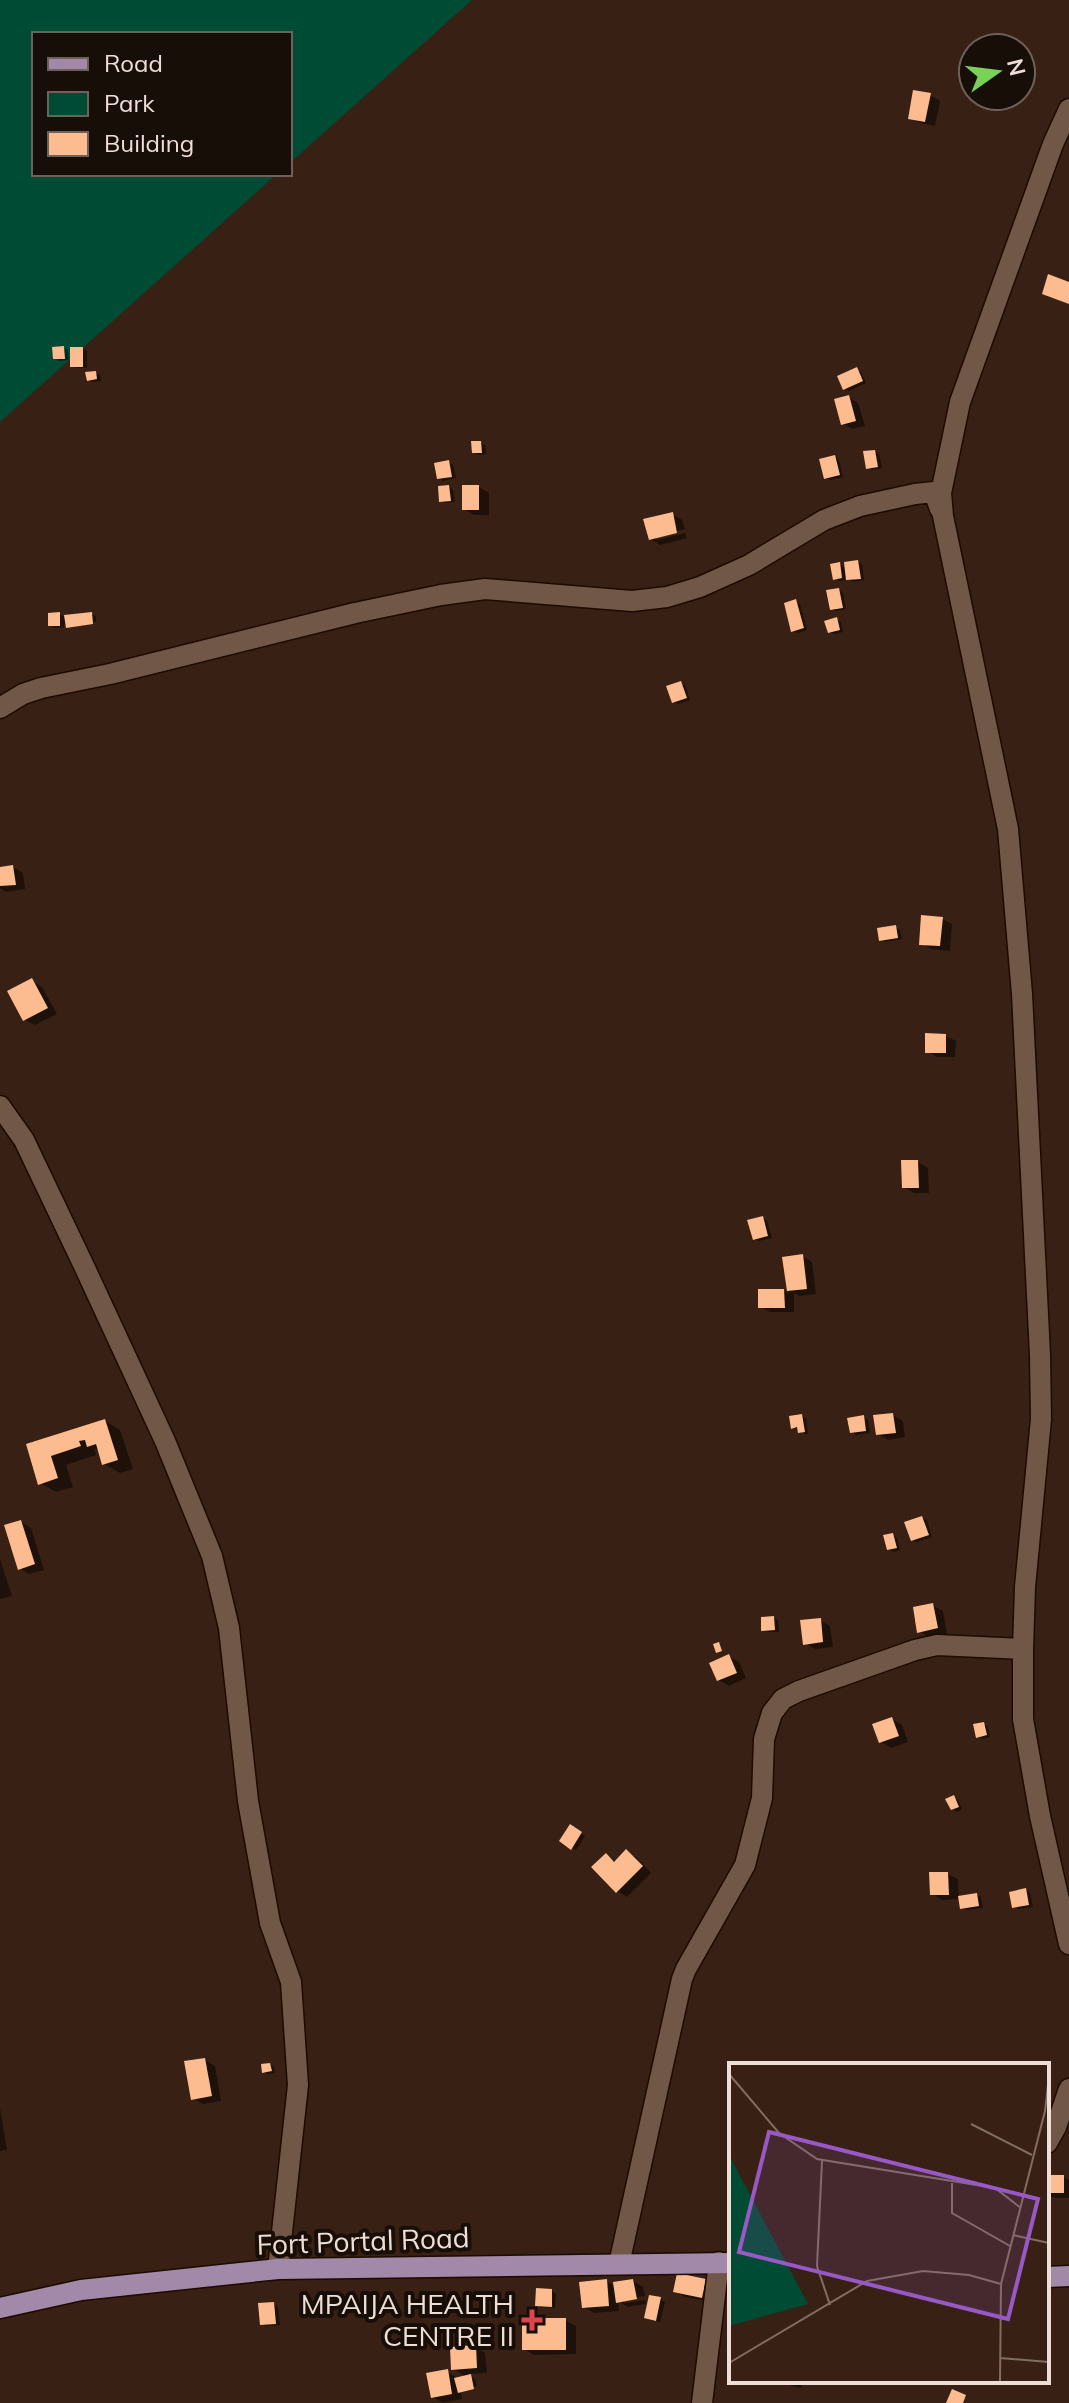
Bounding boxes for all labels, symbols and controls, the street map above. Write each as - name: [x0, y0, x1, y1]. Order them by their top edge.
- legend: [32, 32, 292, 176]
- north arrow: [957, 32, 1037, 112]
- text: Road: [104, 48, 163, 78]
- text: N: [1001, 56, 1032, 79]
- text: Park: [104, 88, 155, 118]
- text: Building: [104, 128, 194, 158]
- inset map: [729, 2063, 1049, 2383]
- street label: Fort Portal Road: [256, 2219, 470, 2262]
- place label: MPAIJA HEALTH CENTRE II: [301, 2286, 514, 2353]
- marker: MPAIJA HEALTH CENTRE II: [521, 2309, 543, 2331]

